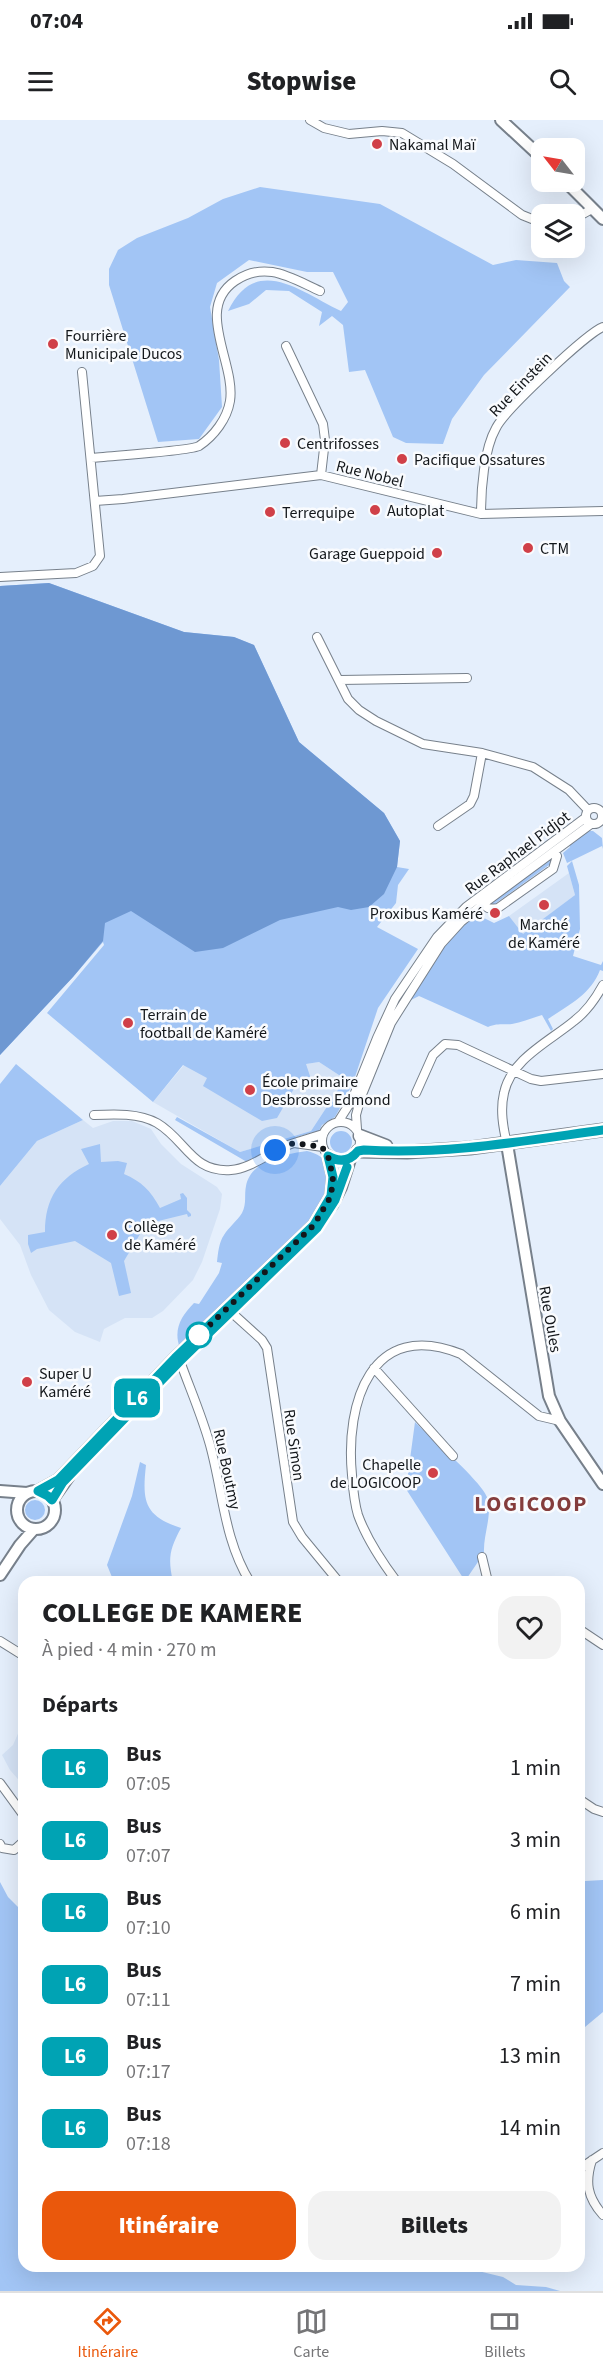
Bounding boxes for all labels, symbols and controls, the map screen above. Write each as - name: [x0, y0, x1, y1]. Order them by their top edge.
- text: 07:04: [30, 5, 83, 37]
- text: Stopwise: [247, 62, 356, 101]
- icon: menu: [24, 65, 57, 98]
- icon: search: [546, 65, 579, 98]
- place label: Nakamal Maï: [389, 134, 477, 156]
- marker: Nakamal Maï: [370, 137, 384, 151]
- north arrow: [531, 138, 585, 192]
- map controls: [531, 138, 585, 258]
- button: layers: [531, 204, 585, 258]
- place label: Fourrière Municipale Ducos: [65, 325, 182, 365]
- marker: Fourrière Municipale Ducos: [46, 337, 60, 351]
- street label: Rue Einstein: [484, 347, 557, 422]
- place label: Centrifosses: [297, 433, 379, 455]
- marker: Centrifosses: [278, 436, 292, 450]
- place label: Pacifique Ossatures: [414, 449, 545, 471]
- marker: Pacifique Ossatures: [395, 452, 409, 466]
- street label: Rue Nobel: [334, 455, 406, 493]
- place label: Autoplat: [387, 500, 445, 522]
- place label: Terrequipe: [282, 502, 355, 524]
- marker: Autoplat: [368, 503, 382, 517]
- marker: Terrequipe: [263, 505, 277, 519]
- place label: CTM: [540, 538, 569, 560]
- marker: CTM: [521, 541, 535, 555]
- place label: Garage Gueppoid: [309, 543, 425, 565]
- marker: Garage Gueppoid: [430, 546, 444, 560]
- street label: Rue Raphael Pidjot: [460, 806, 575, 900]
- marker: Marché de Kaméré: [537, 898, 551, 912]
- place label: Proxibus Kaméré: [370, 903, 483, 925]
- marker: Proxibus Kaméré: [488, 906, 502, 920]
- place label: Marché de Kaméré: [508, 914, 580, 954]
- place label: Terrain de football de Kaméré: [140, 1004, 267, 1044]
- marker: Terrain de football de Kaméré: [121, 1016, 135, 1030]
- place label: École primaire Desbrosse Edmond: [262, 1071, 391, 1111]
- marker: École primaire Desbrosse Edmond: [243, 1083, 257, 1097]
- your location: [260, 1135, 290, 1165]
- place label: Collège de Kaméré: [124, 1216, 196, 1256]
- marker: Collège de Kaméré: [105, 1228, 119, 1242]
- street label: Rue Oules: [533, 1284, 567, 1354]
- unlabelled marker: [186, 1322, 212, 1348]
- place label: Super U Kaméré: [39, 1363, 92, 1403]
- marker: Super U Kaméré: [20, 1375, 34, 1389]
- line badge: L6: [110, 1378, 164, 1418]
- text: L6: [126, 1383, 148, 1413]
- street label: Rue Simon: [278, 1408, 310, 1482]
- street label: Rue Boutmy: [208, 1427, 246, 1512]
- place label: Chapelle de LOGICOOP: [330, 1454, 421, 1494]
- marker: Chapelle de LOGICOOP: [426, 1466, 440, 1480]
- district label: LOGICOOP: [474, 1488, 588, 1520]
- text: COLLEGE DE KAMERE: [42, 1593, 302, 1633]
- button: heart: [498, 1596, 561, 1659]
- text: À pied · 4 min · 270 m: [42, 1636, 217, 1664]
- text: Départs: [42, 1689, 118, 1721]
- text: Bus: [126, 1738, 162, 1770]
- text: 1 min: [510, 1752, 561, 1784]
- text: L6: [64, 1753, 86, 1783]
- text: 07:05: [126, 1770, 171, 1798]
- text: Bus: [126, 1810, 162, 1842]
- text: 3 min: [510, 1824, 561, 1856]
- text: L6: [64, 1825, 86, 1855]
- text: 07:07: [126, 1842, 171, 1870]
- text: Bus: [126, 1882, 162, 1914]
- text: 6 min: [510, 1896, 561, 1928]
- text: L6: [64, 1897, 86, 1927]
- text: 07:10: [126, 1914, 171, 1942]
- text: Bus: [126, 1954, 162, 1986]
- text: 7 min: [510, 1968, 561, 2000]
- text: L6: [64, 1969, 86, 1999]
- text: 07:11: [126, 1986, 171, 2014]
- text: Bus: [126, 2026, 162, 2058]
- text: 13 min: [499, 2040, 561, 2072]
- text: L6: [64, 2041, 86, 2071]
- text: 07:17: [126, 2058, 171, 2086]
- text: Bus: [126, 2098, 162, 2130]
- text: 14 min: [499, 2112, 561, 2144]
- text: L6: [64, 2113, 86, 2143]
- text: 07:18: [126, 2130, 171, 2158]
- button: Itinéraire: [42, 2191, 296, 2260]
- button: Billets: [308, 2191, 561, 2260]
- tab: Itinéraire: [78, 2305, 138, 2363]
- tab: Carte: [293, 2305, 329, 2363]
- tab: Billets: [484, 2305, 525, 2363]

